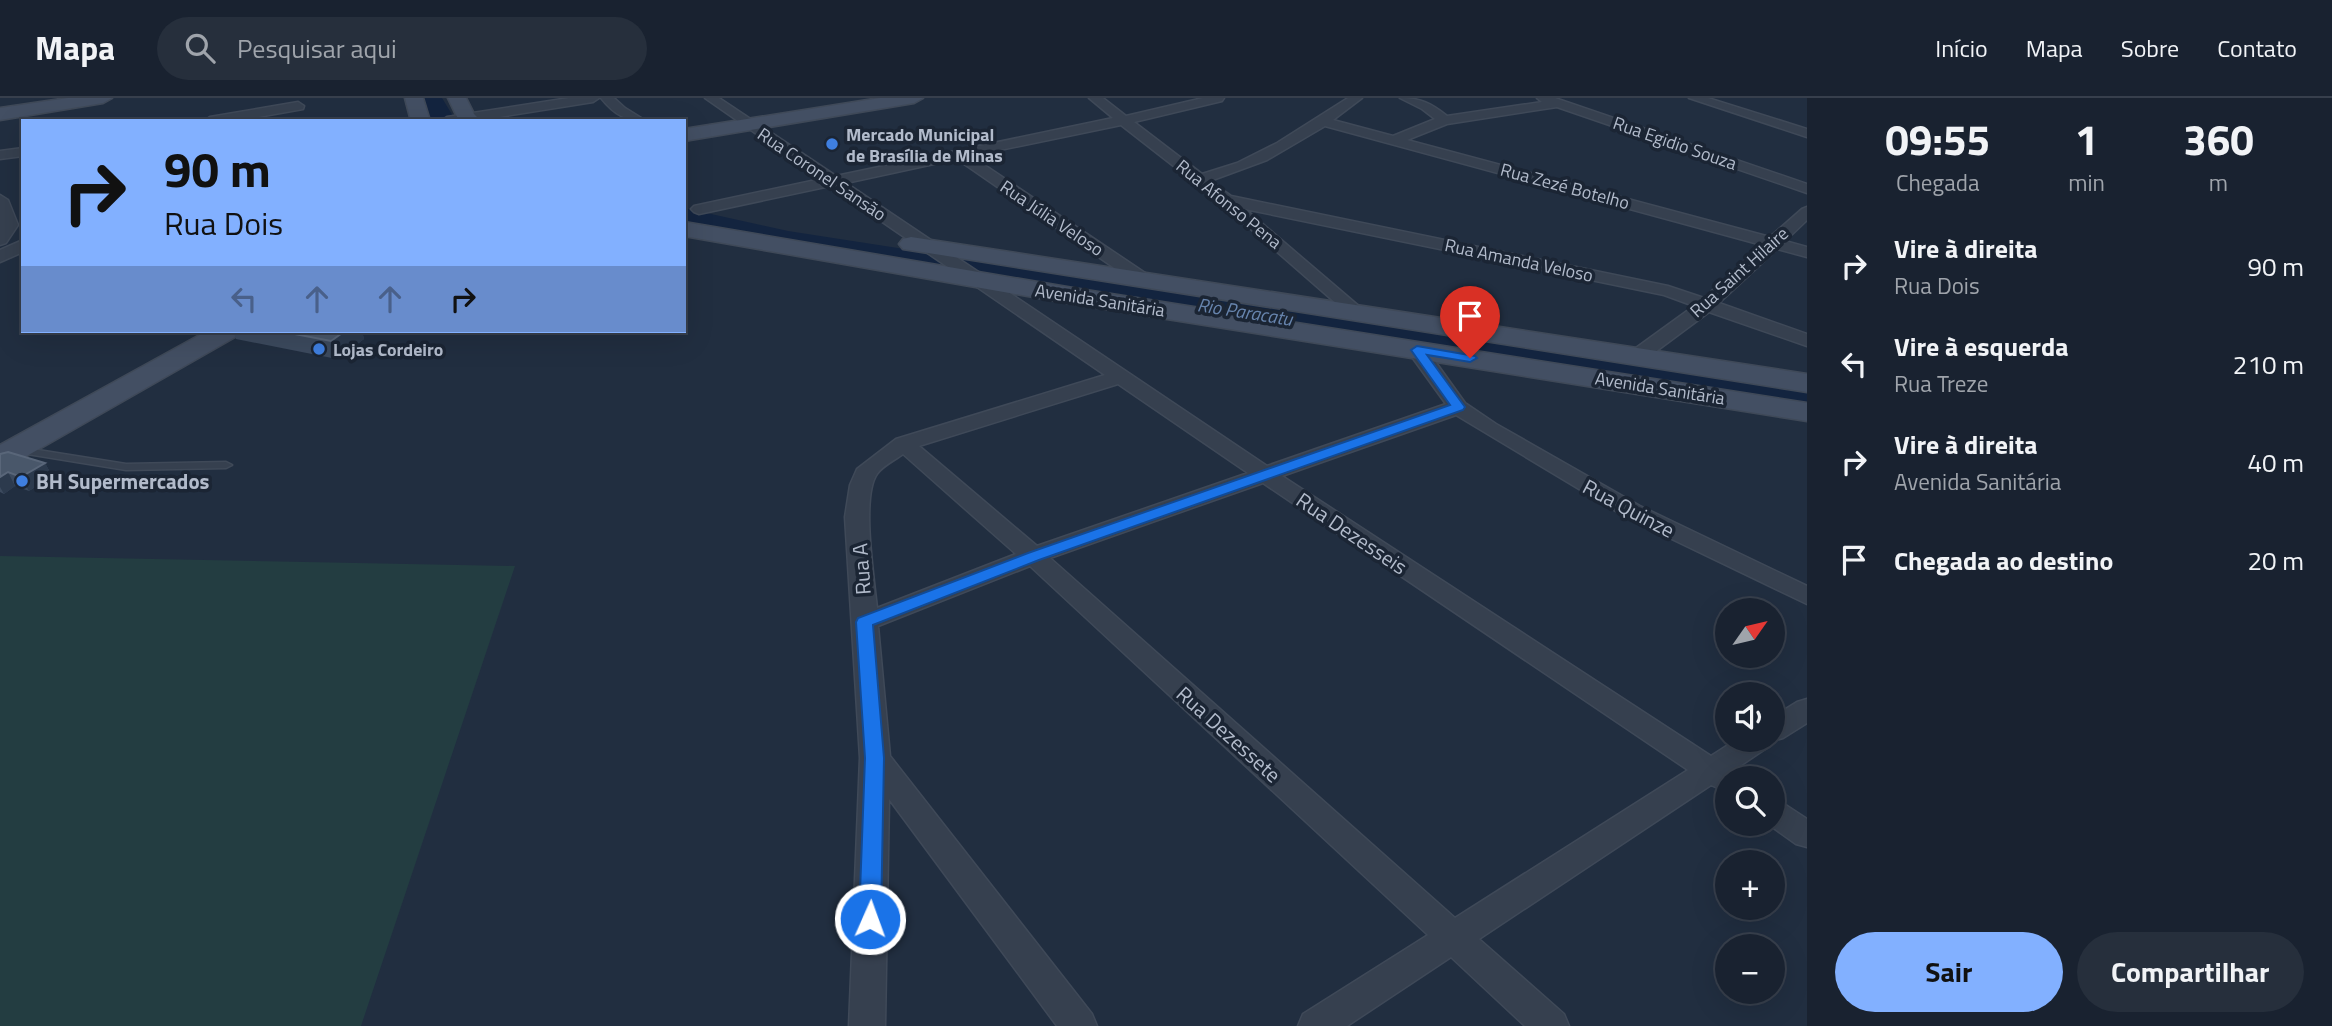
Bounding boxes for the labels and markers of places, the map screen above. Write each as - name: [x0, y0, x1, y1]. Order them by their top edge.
- place label: Mercado Municipal de Brasília de Minas: [846, 121, 1003, 169]
- marker: Mercado Municipal de Brasília de Minas: [824, 136, 840, 152]
- pin: [1440, 286, 1500, 358]
- place label: Lojas Cordeiro: [333, 336, 443, 363]
- marker: Lojas Cordeiro: [311, 341, 327, 357]
- place label: BH Supermercados: [36, 465, 210, 497]
- marker: BH Supermercados: [14, 473, 30, 489]

